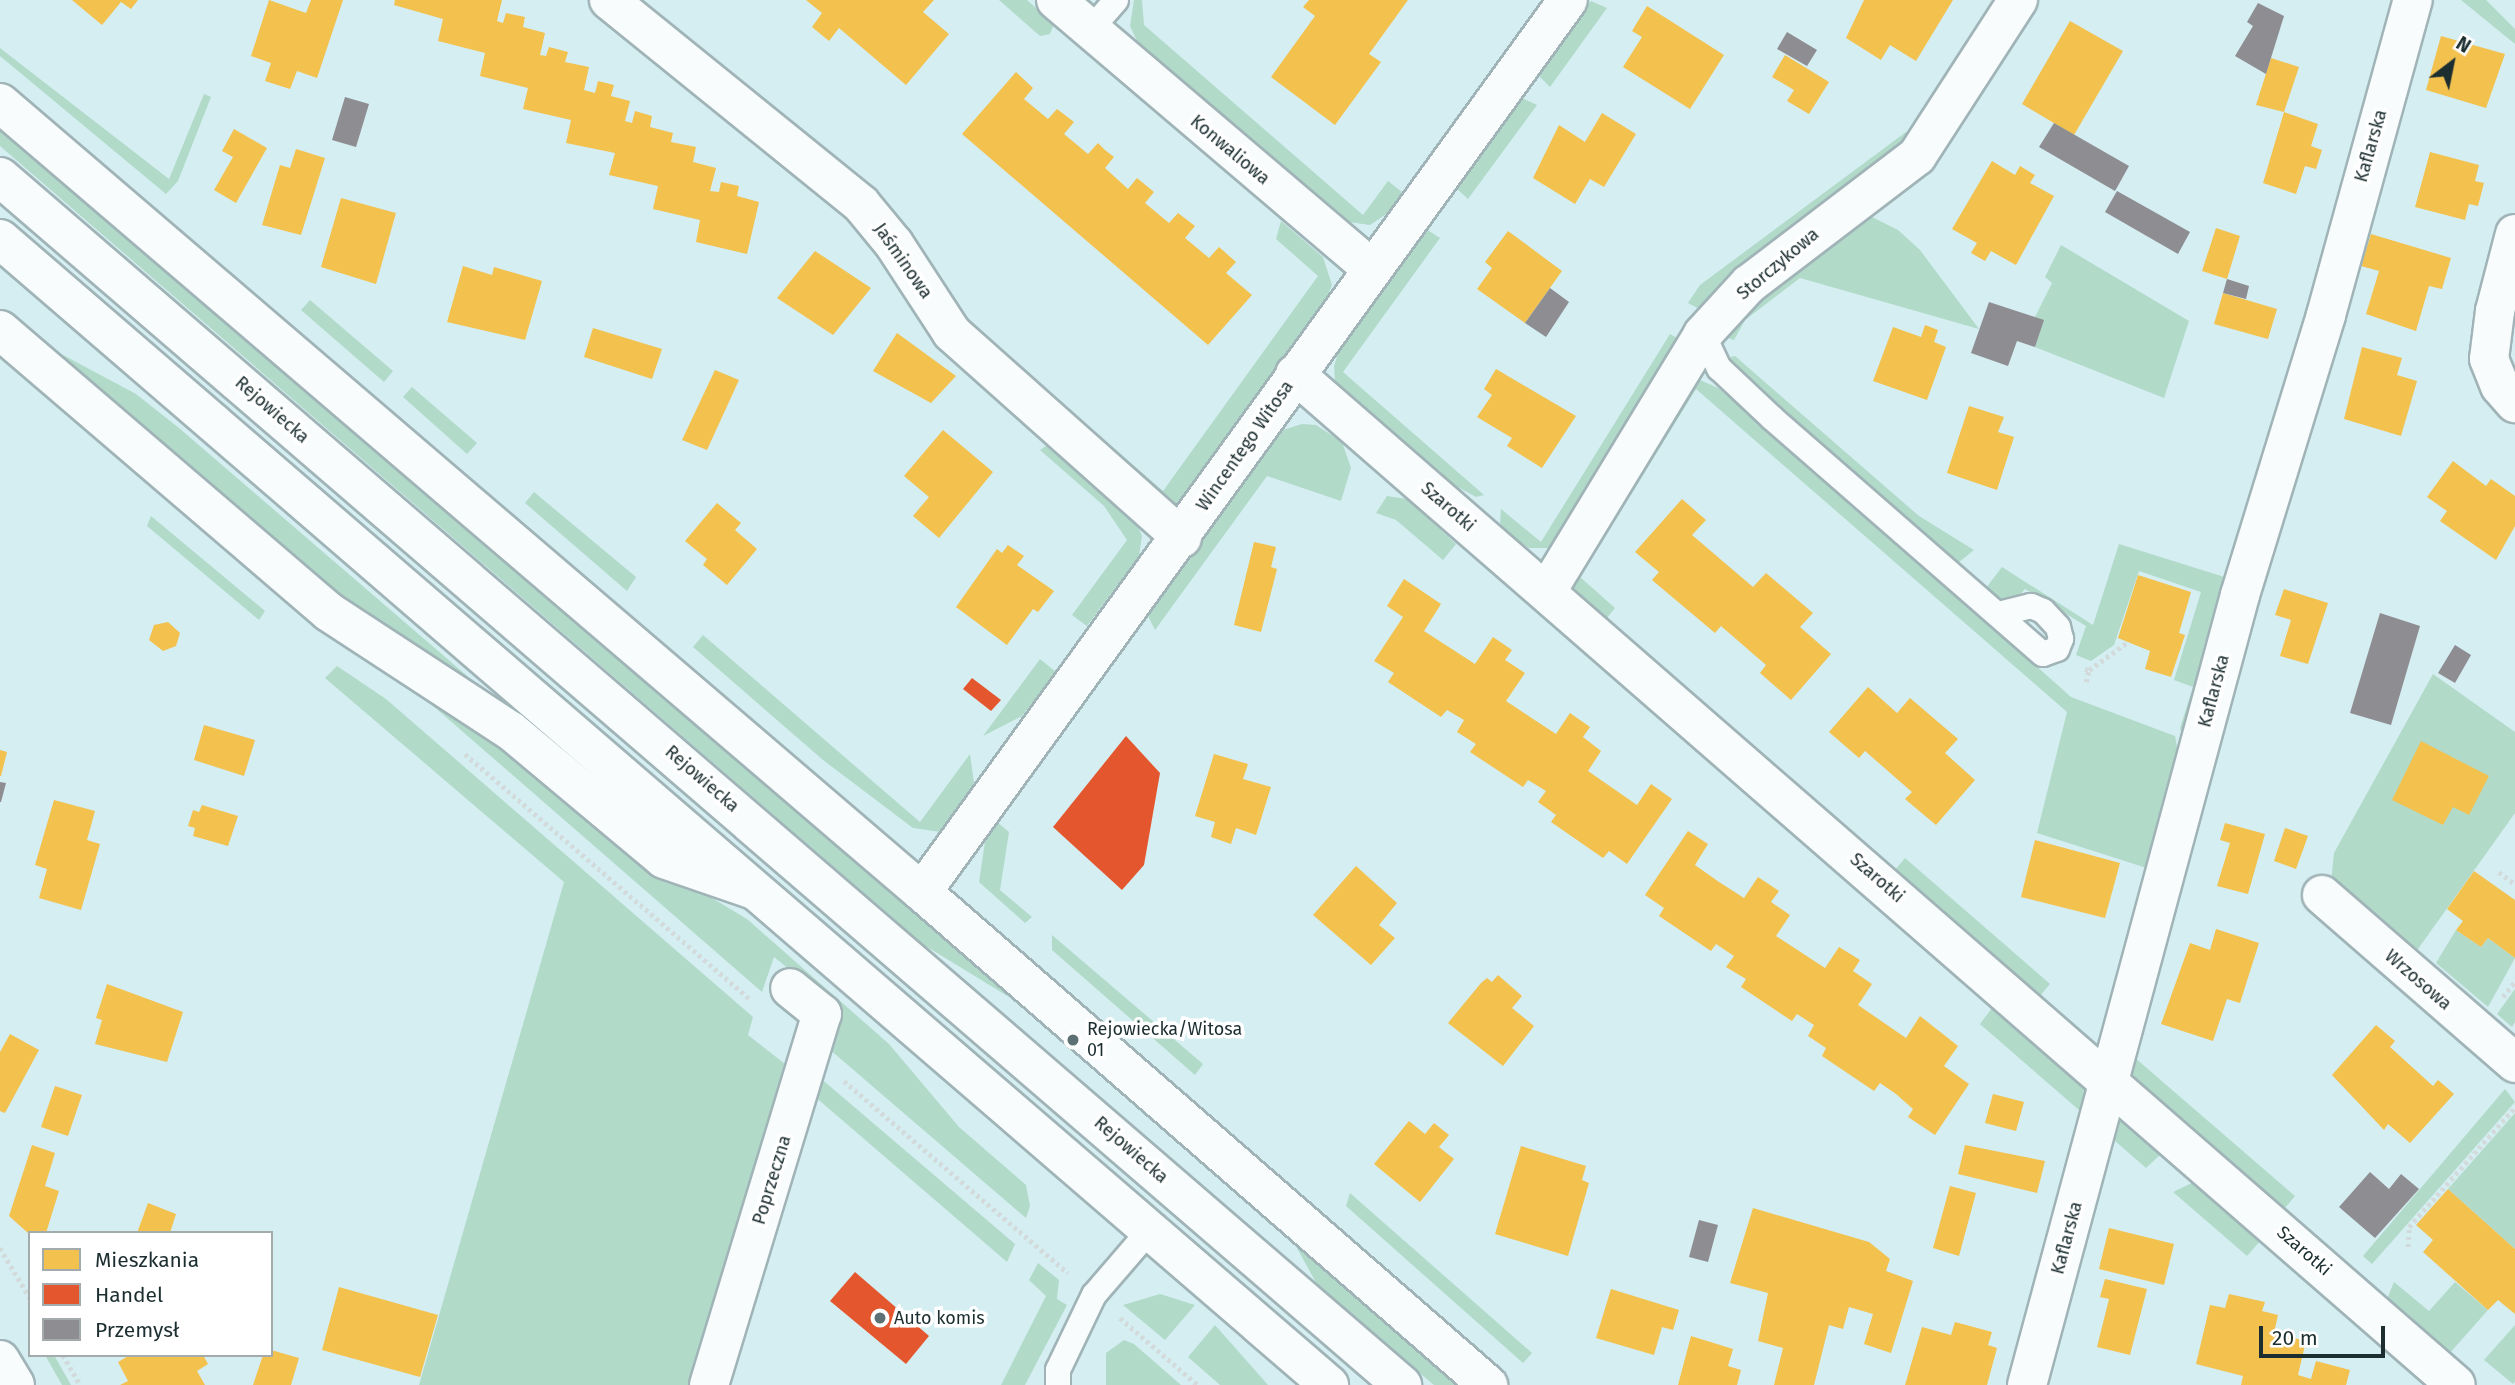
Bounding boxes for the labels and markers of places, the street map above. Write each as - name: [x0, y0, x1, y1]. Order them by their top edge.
- place label: Rejowiecka/Witosa 01: [1087, 1019, 1242, 1062]
- marker: Rejowiecka/Witosa 01: [1065, 1032, 1081, 1048]
- place label: Auto komis: [894, 1307, 985, 1329]
- marker: Auto komis: [872, 1310, 888, 1326]

